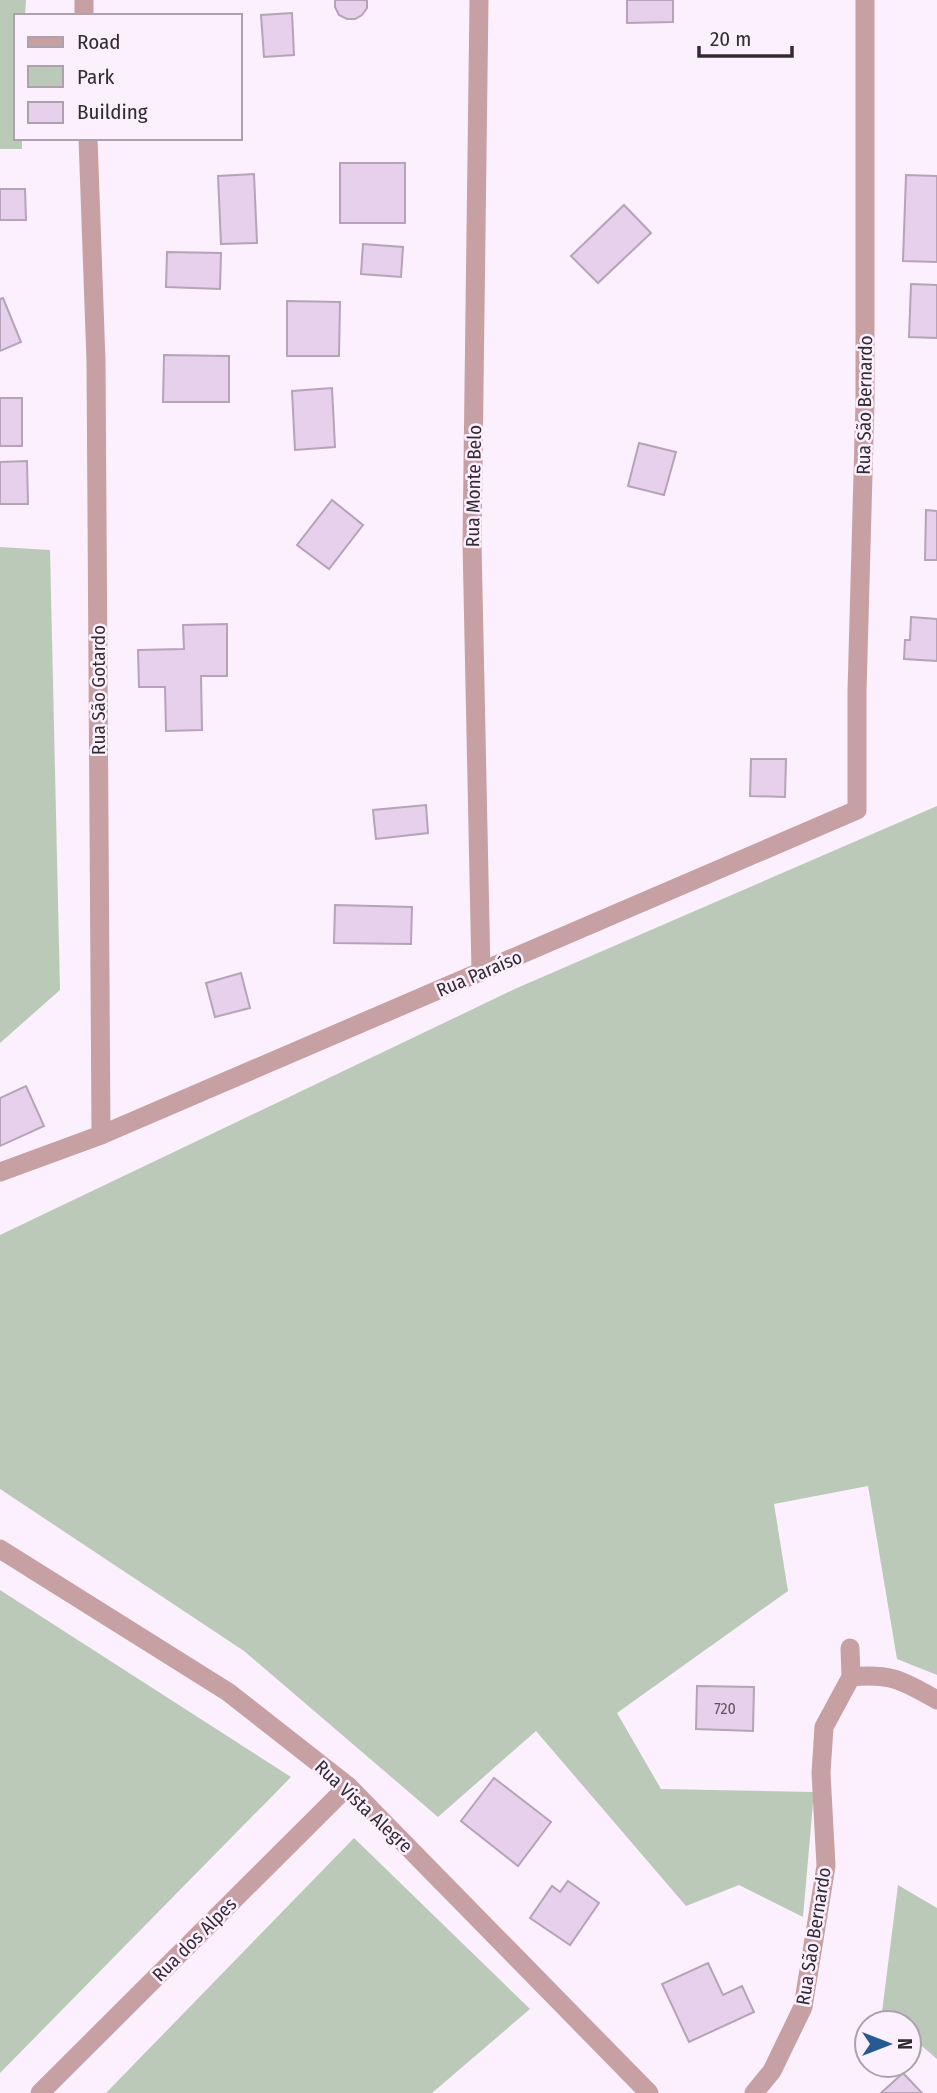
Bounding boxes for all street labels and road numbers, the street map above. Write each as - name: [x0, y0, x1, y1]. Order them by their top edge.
- street label: Rua São Bernardo: [852, 335, 877, 475]
- street label: Rua Monte Belo: [461, 425, 486, 547]
- street label: Rua São Gotardo: [87, 625, 110, 755]
- street label: Rua Paraíso: [433, 945, 525, 1002]
- street label: Rua Vista Alegre: [310, 1755, 417, 1857]
- street label: Rua São Bernardo: [791, 1865, 836, 2007]
- street label: Rua dos Alpes: [148, 1893, 241, 1986]

